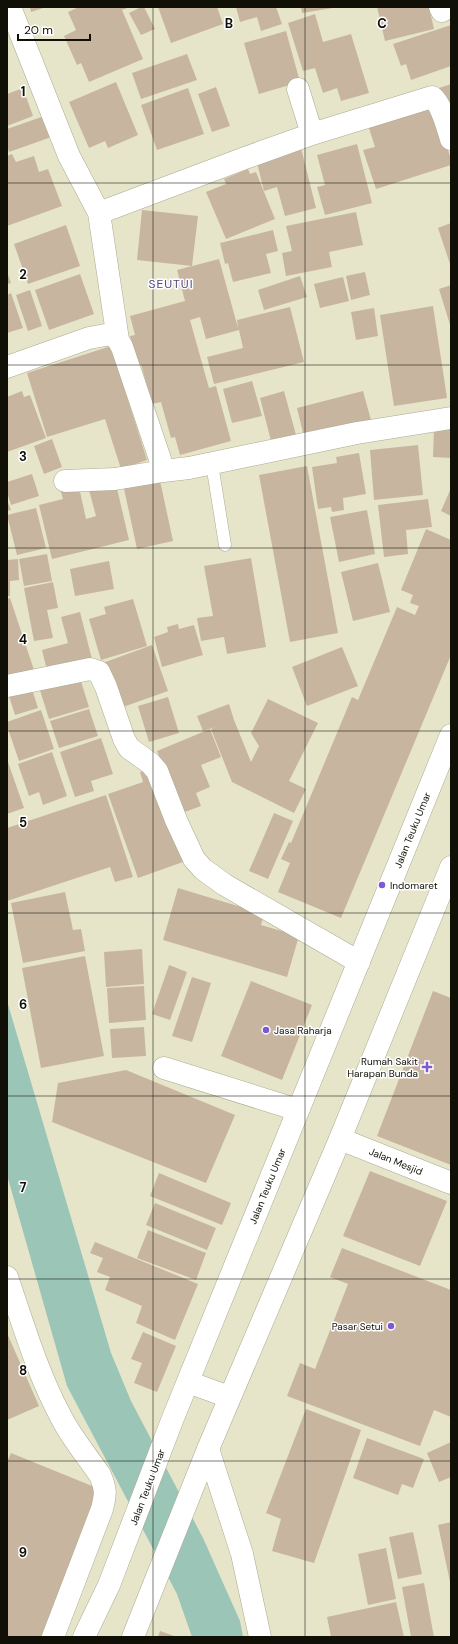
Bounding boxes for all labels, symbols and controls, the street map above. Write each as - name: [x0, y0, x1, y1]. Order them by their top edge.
- text: B: [225, 15, 233, 32]
- text: C: [377, 15, 387, 32]
- scale bar: [18, 16, 90, 42]
- text: 20 m: [24, 22, 53, 38]
- text: 1: [21, 83, 25, 100]
- text: 2: [19, 266, 27, 283]
- district label: SEUTUI: [148, 276, 194, 292]
- text: 3: [19, 448, 27, 465]
- text: 4: [19, 631, 27, 648]
- street label: Jalan Teuku Umar: [391, 790, 434, 870]
- text: 5: [19, 814, 27, 831]
- place label: Indomaret: [390, 879, 438, 892]
- marker: Indomaret: [377, 880, 387, 890]
- text: 6: [19, 996, 27, 1013]
- place label: Jasa Raharja: [274, 1024, 332, 1037]
- marker: Jasa Raharja: [261, 1025, 271, 1035]
- place label: Rumah Sakit Harapan Bunda: [347, 1055, 418, 1080]
- marker: Rumah Sakit Harapan Bunda: [421, 1061, 433, 1073]
- street label: Jalan Mesjid: [367, 1145, 425, 1178]
- street label: Jalan Teuku Umar: [246, 1146, 289, 1226]
- text: 7: [20, 1179, 27, 1196]
- place label: Pasar Setui: [332, 1320, 383, 1333]
- marker: Pasar Setui: [386, 1321, 396, 1331]
- text: 8: [19, 1362, 27, 1379]
- street label: Jalan Teuku Umar: [127, 1447, 168, 1527]
- text: 9: [19, 1544, 27, 1561]

